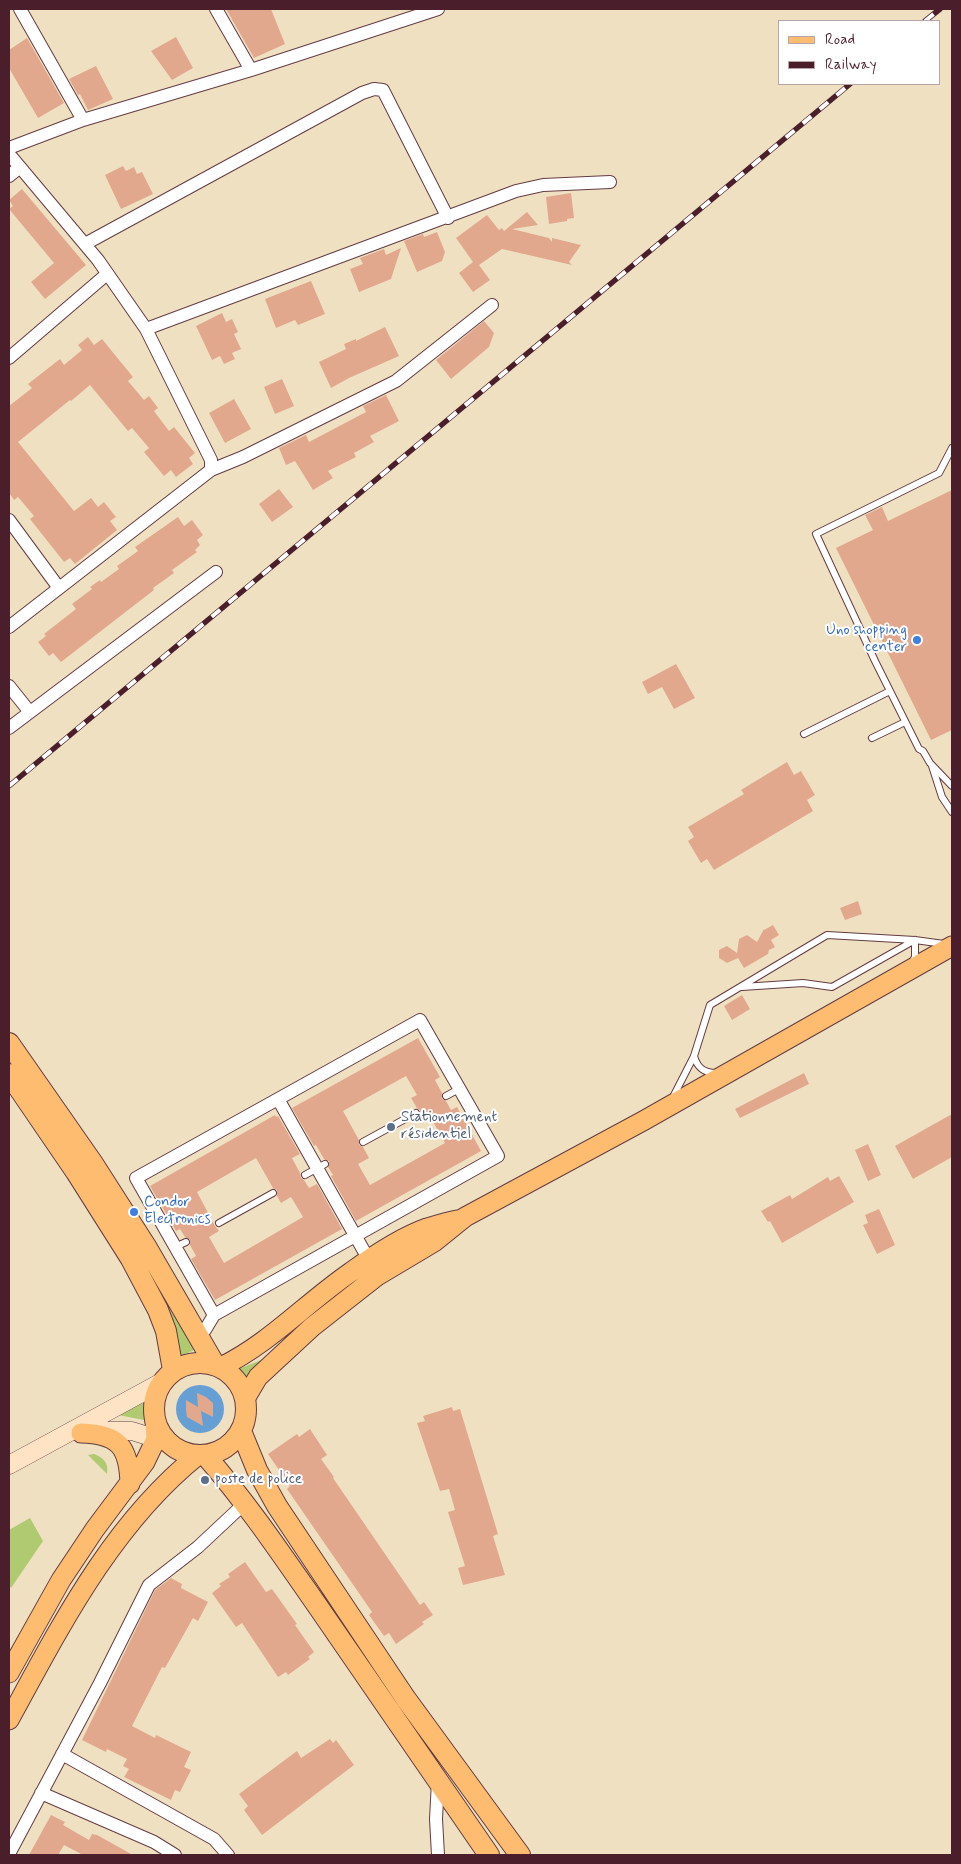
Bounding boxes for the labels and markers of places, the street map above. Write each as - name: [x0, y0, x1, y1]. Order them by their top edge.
- place label: Uno shopping center: [826, 622, 907, 657]
- marker: Uno shopping center: [911, 634, 923, 646]
- place label: Stationnement résidentiel: [401, 1109, 497, 1144]
- marker: Stationnement résidentiel: [385, 1121, 397, 1133]
- place label: Condor Electronics: [144, 1194, 211, 1229]
- marker: Condor Electronics: [128, 1206, 140, 1218]
- place label: poste de police: [215, 1471, 302, 1489]
- marker: poste de police: [199, 1474, 211, 1486]

